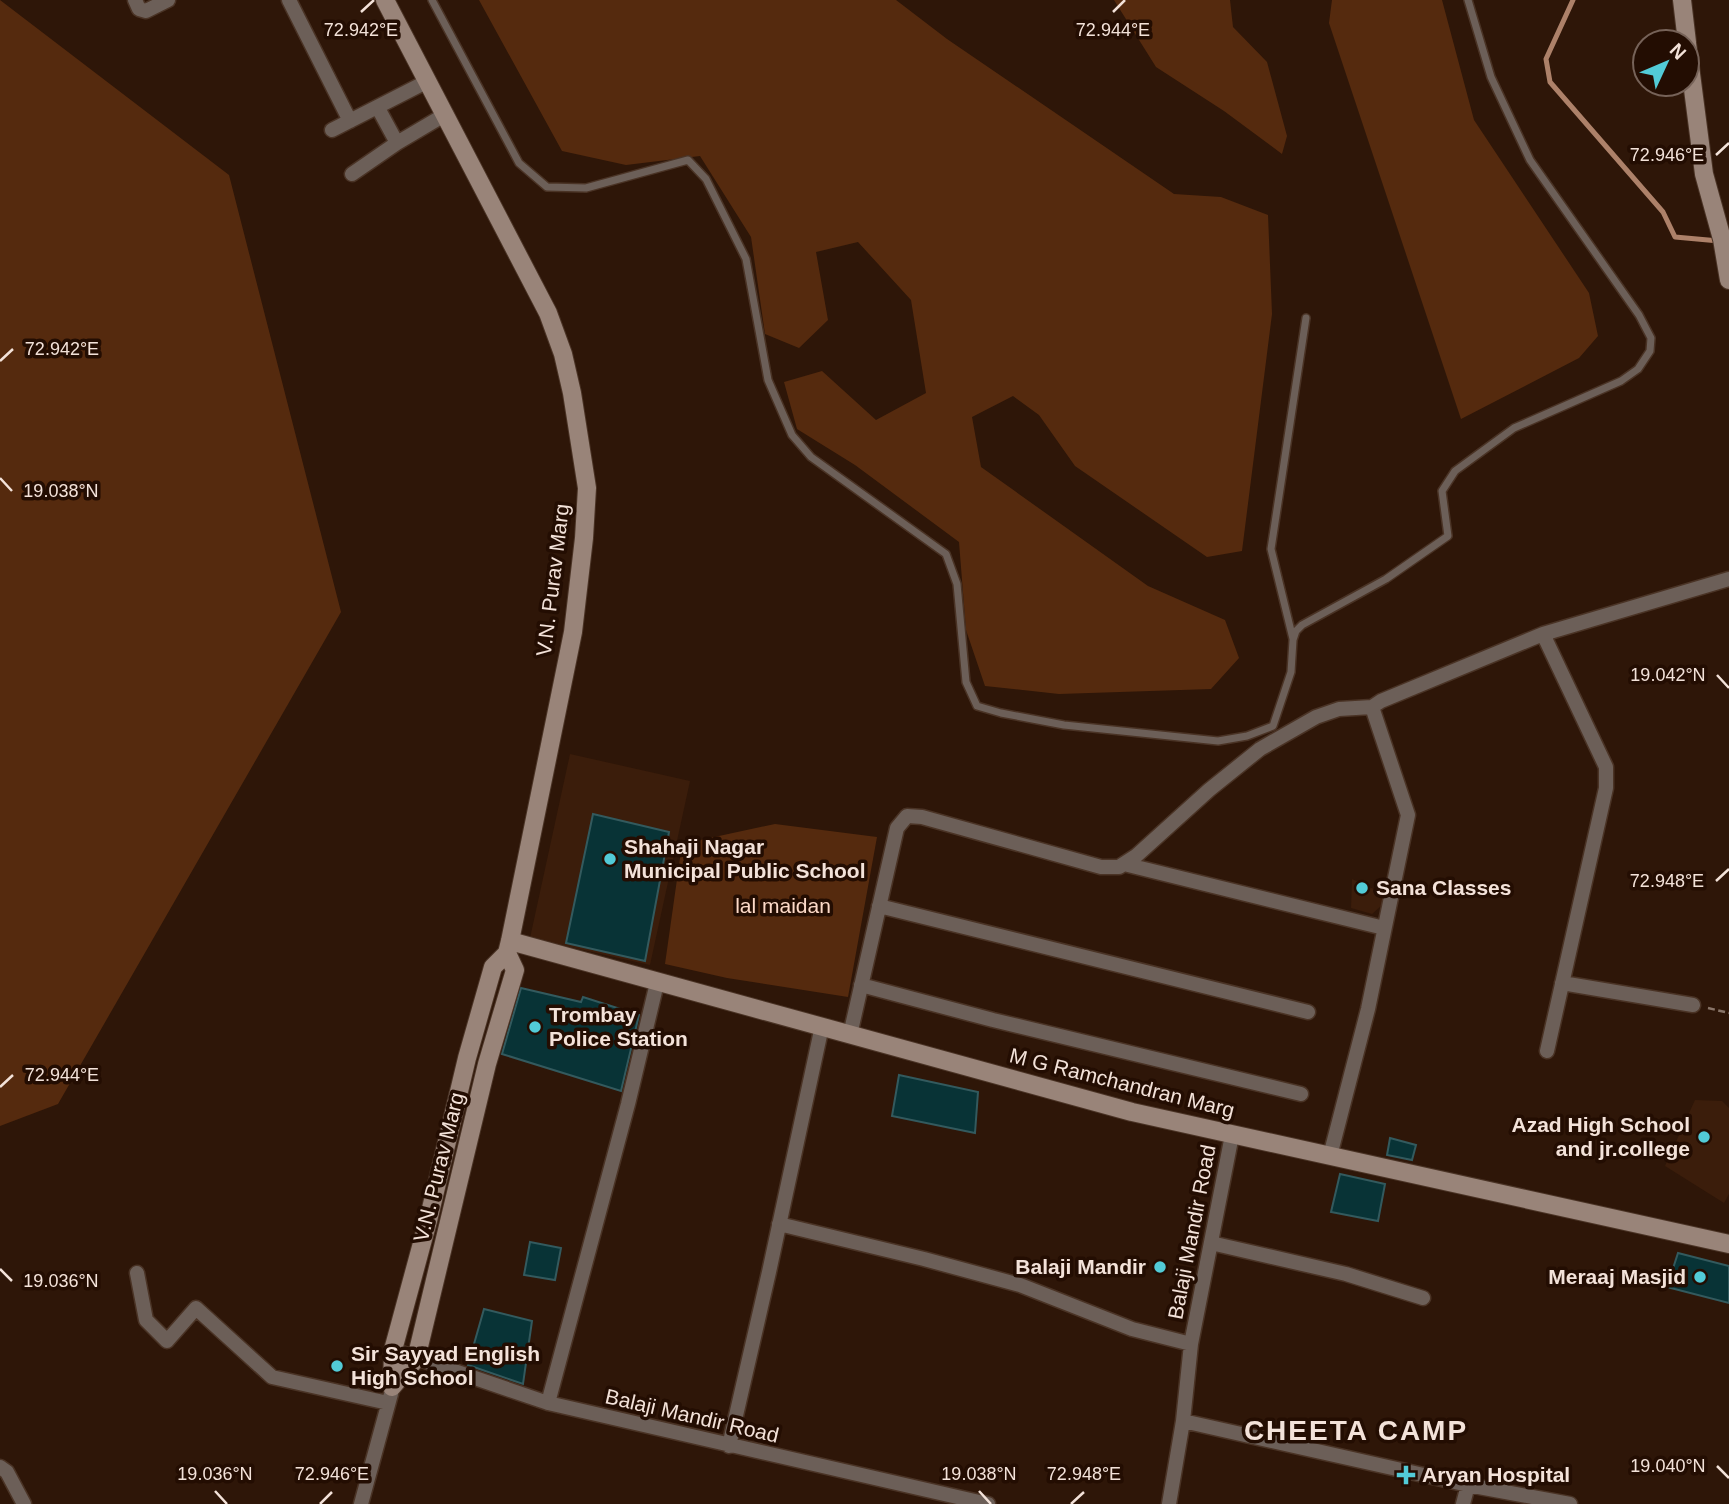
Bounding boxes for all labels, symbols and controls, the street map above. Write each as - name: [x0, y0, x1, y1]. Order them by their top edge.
- text: 72.942°E: [324, 20, 398, 40]
- text: 72.944°E: [1076, 20, 1150, 40]
- north arrow: [1631, 28, 1701, 98]
- text: N: [1666, 39, 1690, 64]
- text: 72.946°E: [1630, 145, 1704, 165]
- text: 72.942°E: [25, 339, 99, 359]
- text: 19.038°N: [23, 481, 99, 501]
- street label: V.N. Purav Marg: [532, 502, 573, 657]
- text: 19.042°N: [1630, 665, 1706, 685]
- place label: Shahaji Nagar Municipal Public School: [624, 835, 866, 882]
- marker: Shahaji Nagar Municipal Public School: [602, 851, 618, 867]
- text: 72.948°E: [1630, 871, 1704, 891]
- place label: Sana Classes: [1376, 876, 1511, 899]
- marker: Sana Classes: [1354, 880, 1370, 896]
- park label: lal maidan: [735, 894, 831, 917]
- place label: Trombay Police Station: [549, 1003, 688, 1050]
- marker: Trombay Police Station: [527, 1019, 543, 1035]
- street label: M G Ramchandran Marg: [1007, 1043, 1237, 1122]
- text: 72.944°E: [25, 1065, 99, 1085]
- street label: V.N. Purav Marg: [409, 1090, 468, 1244]
- place label: Azad High School and jr.college: [1512, 1113, 1690, 1160]
- marker: Azad High School and jr.college: [1696, 1129, 1712, 1145]
- street label: Balaji Mandir Road: [1163, 1143, 1220, 1321]
- place label: Balaji Mandir: [1015, 1255, 1146, 1278]
- marker: Balaji Mandir: [1152, 1259, 1168, 1275]
- place label: Meraaj Masjid: [1548, 1265, 1686, 1288]
- marker: Meraaj Masjid: [1692, 1269, 1708, 1285]
- text: 19.036°N: [23, 1271, 99, 1291]
- place label: Sir Sayyad English High School: [351, 1342, 540, 1389]
- marker: Sir Sayyad English High School: [329, 1358, 345, 1374]
- street label: Balaji Mandir Road: [603, 1384, 781, 1447]
- district label: CHEETA CAMP: [1244, 1415, 1468, 1446]
- text: 19.040°N: [1630, 1456, 1706, 1476]
- place label: Aryan Hospital: [1422, 1463, 1570, 1486]
- text: 19.036°N: [177, 1464, 253, 1484]
- text: 72.946°E: [295, 1464, 369, 1484]
- text: 19.038°N: [941, 1464, 1017, 1484]
- text: 72.948°E: [1047, 1464, 1121, 1484]
- marker: Aryan Hospital: [1396, 1465, 1416, 1485]

